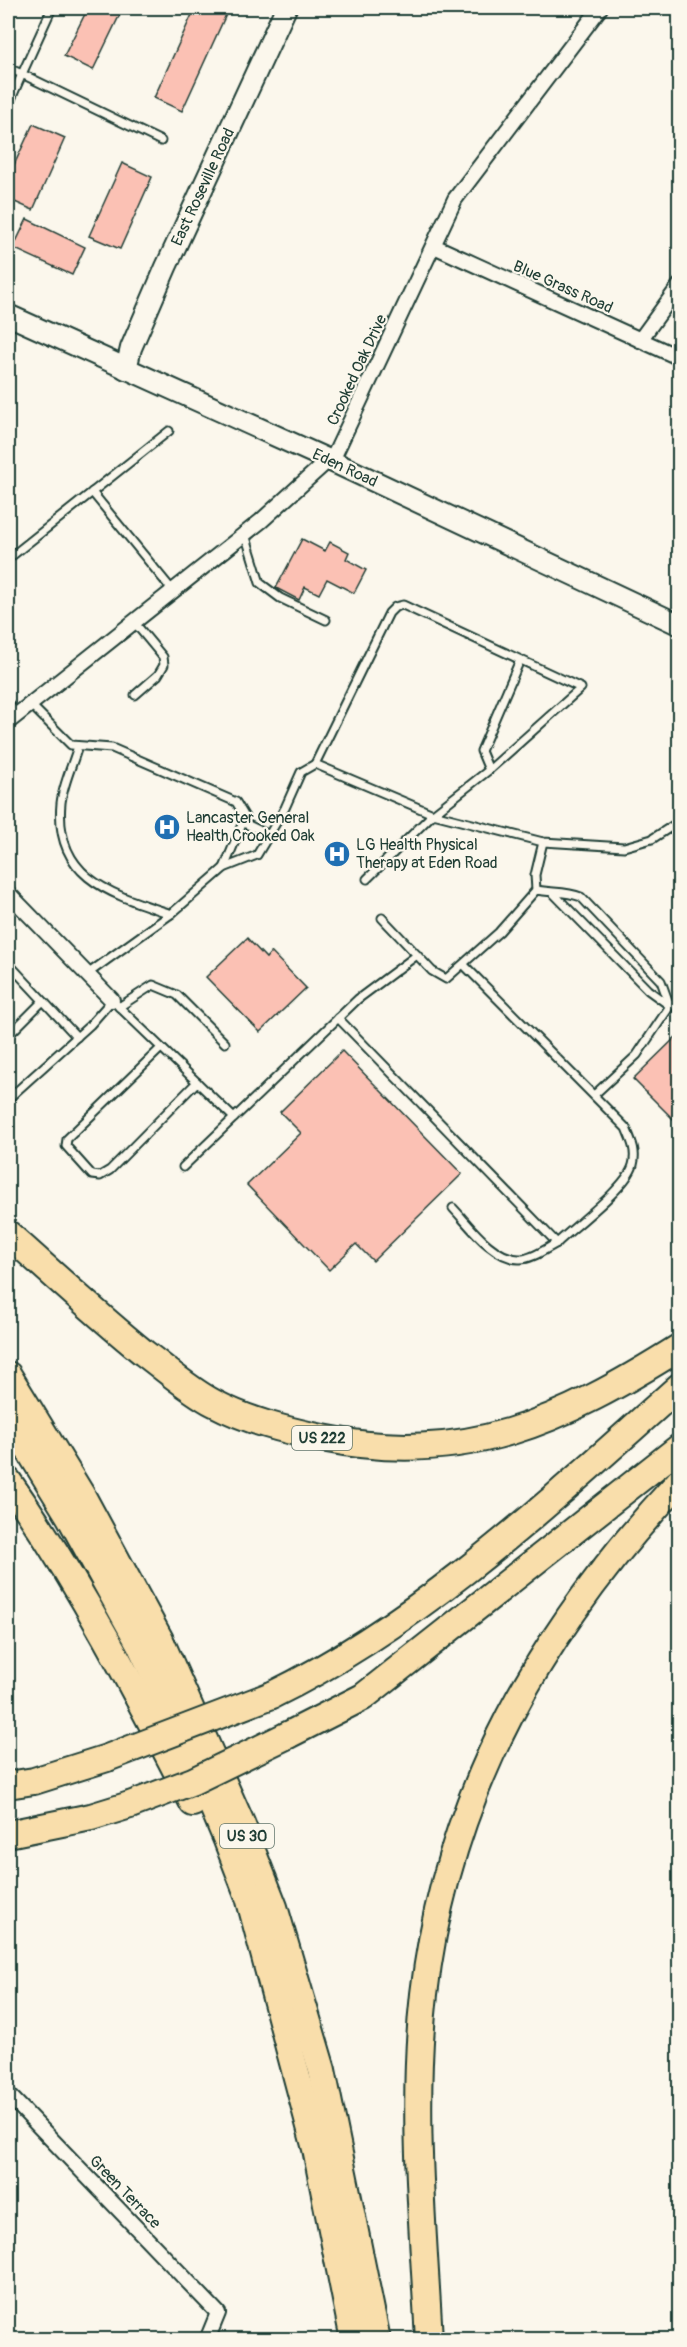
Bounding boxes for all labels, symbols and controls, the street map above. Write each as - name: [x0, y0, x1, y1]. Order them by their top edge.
- street label: East Roseville Road: [167, 125, 239, 249]
- street label: Blue Grass Road: [510, 256, 616, 318]
- street label: Crooked Oak Drive: [323, 311, 392, 429]
- street label: Eden Road: [309, 444, 381, 492]
- place label: Lancaster General Health Crooked Oak: [186, 808, 315, 846]
- hospital icon: Lancaster General Health Crooked Oak: [152, 812, 182, 842]
- place label: LG Health Physical Therapy at Eden Road: [356, 835, 498, 873]
- hospital icon: LG Health Physical Therapy at Eden Road: [322, 839, 352, 869]
- road number: US 222: [292, 1426, 352, 1450]
- road number: US 30: [220, 1824, 274, 1848]
- street label: Green Terrace: [85, 2151, 165, 2233]

